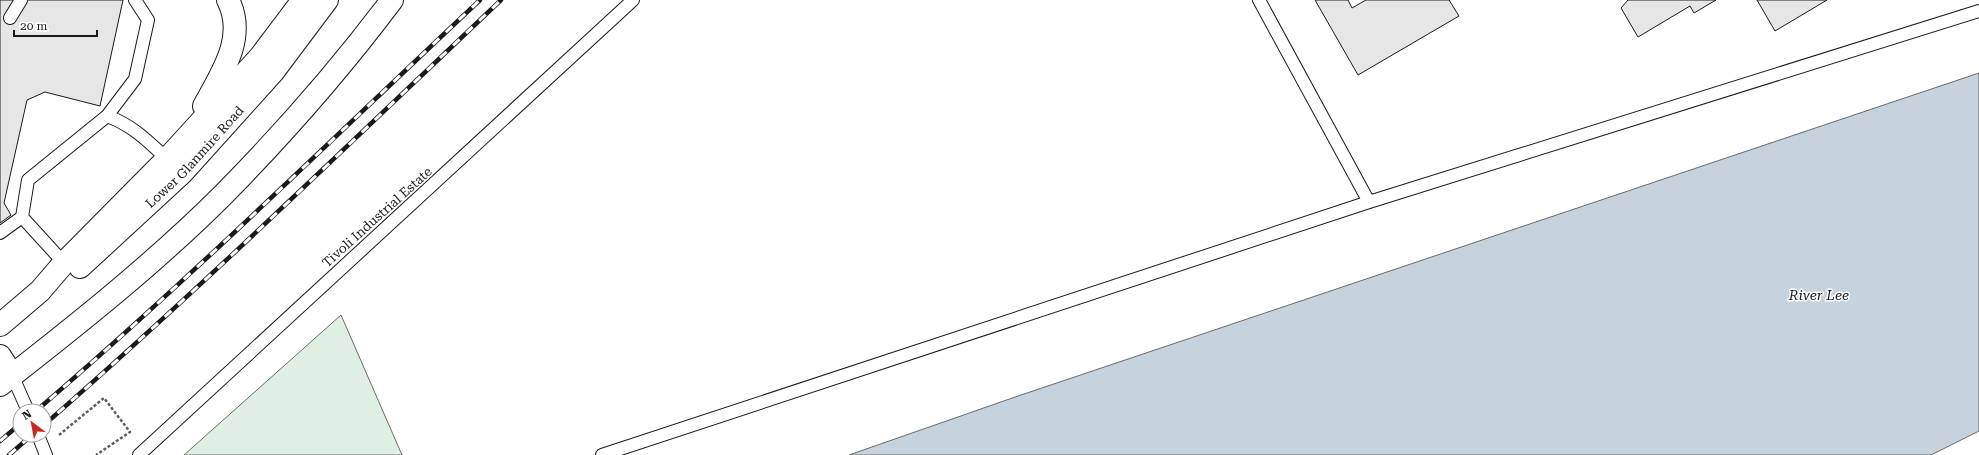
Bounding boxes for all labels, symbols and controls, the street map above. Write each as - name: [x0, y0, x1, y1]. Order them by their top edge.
- scale bar: [14, 12, 97, 38]
- text: 20 m: [20, 19, 47, 33]
- street label: Lower Glanmire Road: [142, 102, 247, 211]
- street label: Tivoli Industrial Estate: [319, 164, 435, 270]
- water label: River Lee: [1788, 287, 1849, 303]
- north arrow: [12, 403, 52, 443]
- text: N: [20, 407, 34, 423]

